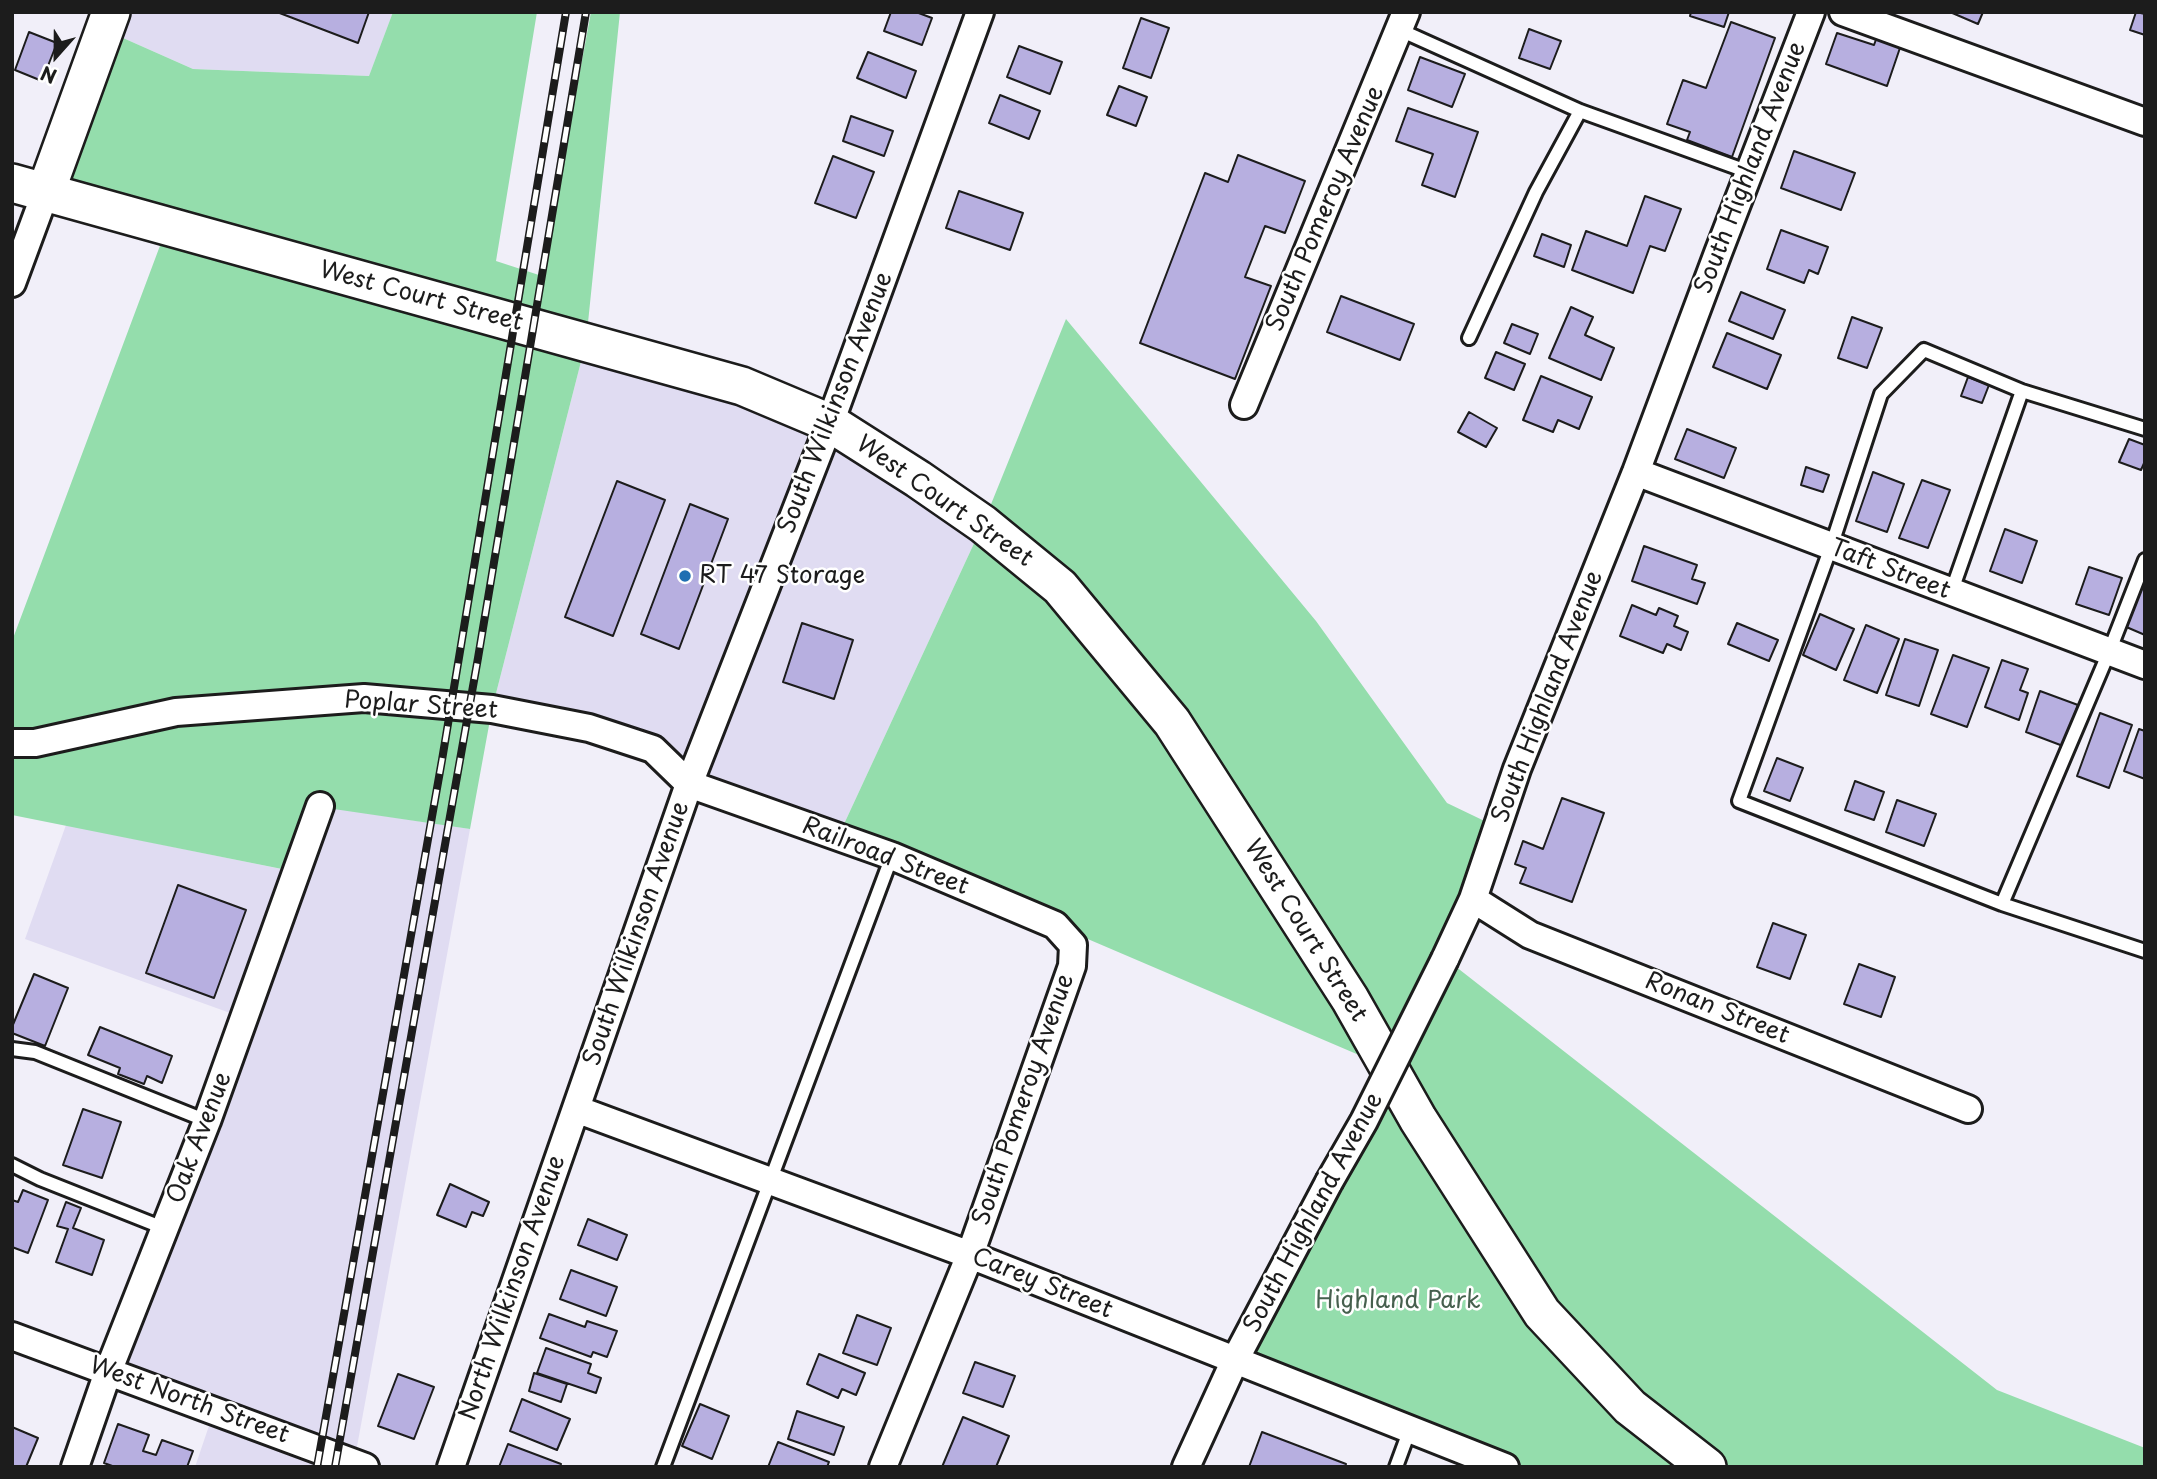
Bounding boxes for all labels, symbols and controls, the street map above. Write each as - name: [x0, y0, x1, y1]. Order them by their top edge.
- north arrow: [21, 21, 91, 91]
- street label: South Highland Avenue: [1690, 38, 1812, 298]
- text: N: [36, 60, 61, 91]
- street label: South Pomeroy Avenue: [1261, 82, 1391, 336]
- street label: West Court Street: [316, 256, 526, 338]
- street label: South Wilkinson Avenue: [773, 268, 899, 538]
- street label: West Court Street: [850, 430, 1038, 574]
- street label: Taft Street: [1826, 534, 1954, 606]
- place label: RT 47 Storage: [699, 562, 865, 590]
- street label: South Highland Avenue: [1487, 567, 1609, 827]
- marker: RT 47 Storage: [677, 568, 693, 584]
- street label: Poplar Street: [343, 686, 499, 726]
- street label: South Wilkinson Avenue: [578, 798, 696, 1070]
- street label: Railroad Street: [798, 812, 972, 902]
- street label: West Court Street: [1237, 835, 1373, 1027]
- street label: Ronan Street: [1641, 967, 1793, 1051]
- street label: South Pomeroy Avenue: [967, 971, 1081, 1229]
- street label: Oak Avenue: [162, 1068, 238, 1208]
- street label: South Highland Avenue: [1238, 1088, 1390, 1338]
- street label: North Wilkinson Avenue: [454, 1152, 572, 1424]
- street label: Carey Street: [967, 1243, 1117, 1325]
- park label: Highland Park: [1315, 1287, 1481, 1315]
- street label: West North Street: [85, 1352, 293, 1450]

